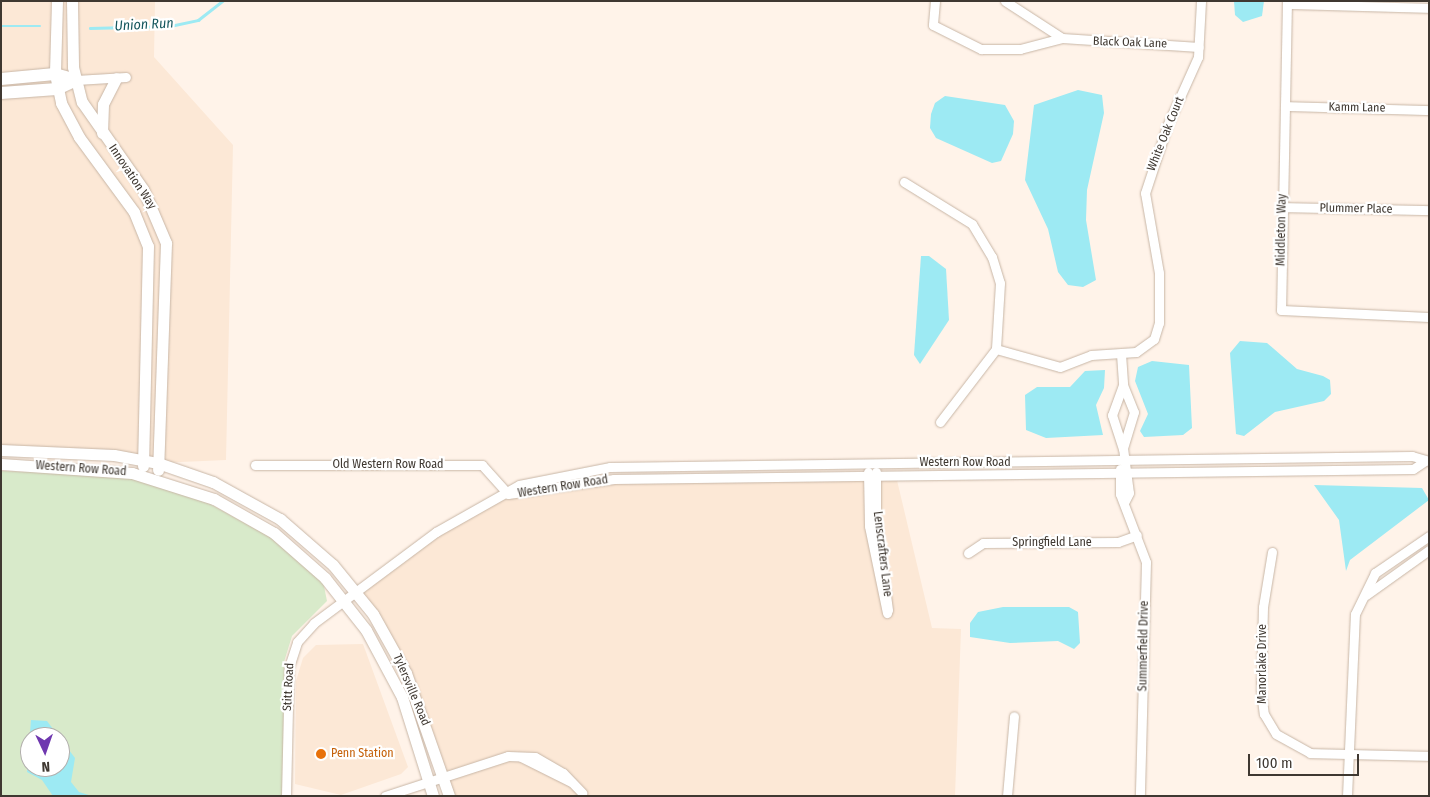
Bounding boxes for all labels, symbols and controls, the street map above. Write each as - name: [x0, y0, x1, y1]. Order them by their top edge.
- water label: Union Run: [114, 15, 174, 35]
- street label: Black Oak Lane: [1093, 35, 1167, 51]
- street label: White Oak Court: [1145, 95, 1187, 173]
- street label: Kamm Lane: [1328, 100, 1386, 116]
- street label: Innovation Way: [105, 142, 159, 212]
- street label: Middleton Way: [1274, 194, 1290, 266]
- street label: Plummer Place: [1319, 201, 1393, 217]
- street label: Western Row Road: [919, 456, 1011, 470]
- street label: Old Western Row Road: [332, 458, 444, 472]
- street label: Western Row Road: [35, 459, 127, 479]
- street label: Western Row Road: [517, 473, 609, 501]
- street label: Lenscrafters Lane: [870, 510, 894, 598]
- street label: Springfield Lane: [1012, 536, 1092, 550]
- street label: Summerfield Drive: [1136, 600, 1152, 692]
- street label: Manorlake Drive: [1256, 624, 1270, 704]
- street label: Tylersville Road: [389, 652, 433, 728]
- street label: Stitt Road: [281, 662, 297, 712]
- north arrow: [20, 727, 70, 777]
- scale bar: [1250, 744, 1361, 776]
- place label: Penn Station: [331, 747, 394, 761]
- marker: Penn Station: [315, 748, 327, 760]
- text: 100 m: [1256, 754, 1293, 772]
- text: N: [41, 758, 50, 775]

